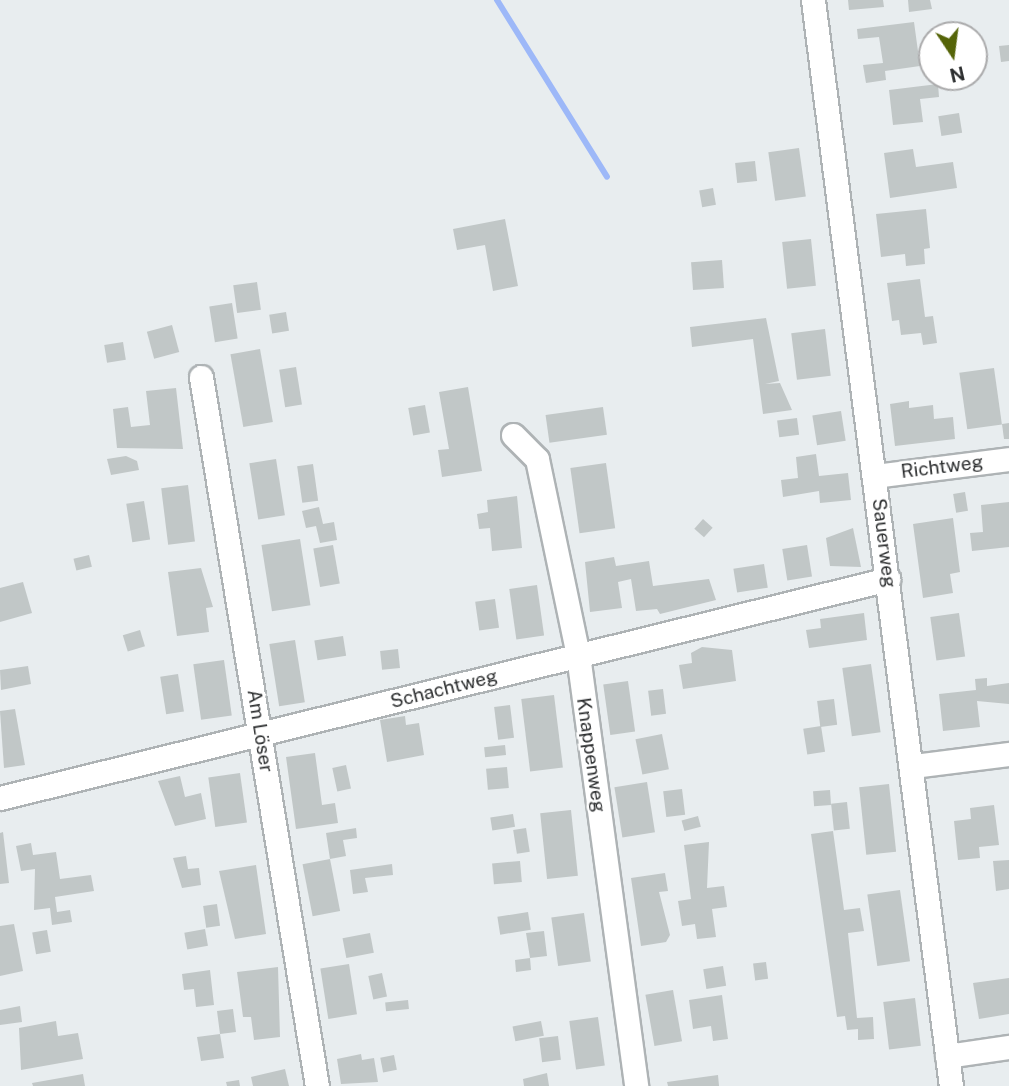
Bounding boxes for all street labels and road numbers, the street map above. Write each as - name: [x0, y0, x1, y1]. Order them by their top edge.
- street label: Richtweg: [900, 451, 984, 483]
- street label: Sauerweg: [867, 497, 901, 589]
- street label: Schachtweg: [388, 665, 500, 713]
- street label: Am Löser: [242, 688, 278, 774]
- street label: Knappenweg: [572, 696, 610, 814]

